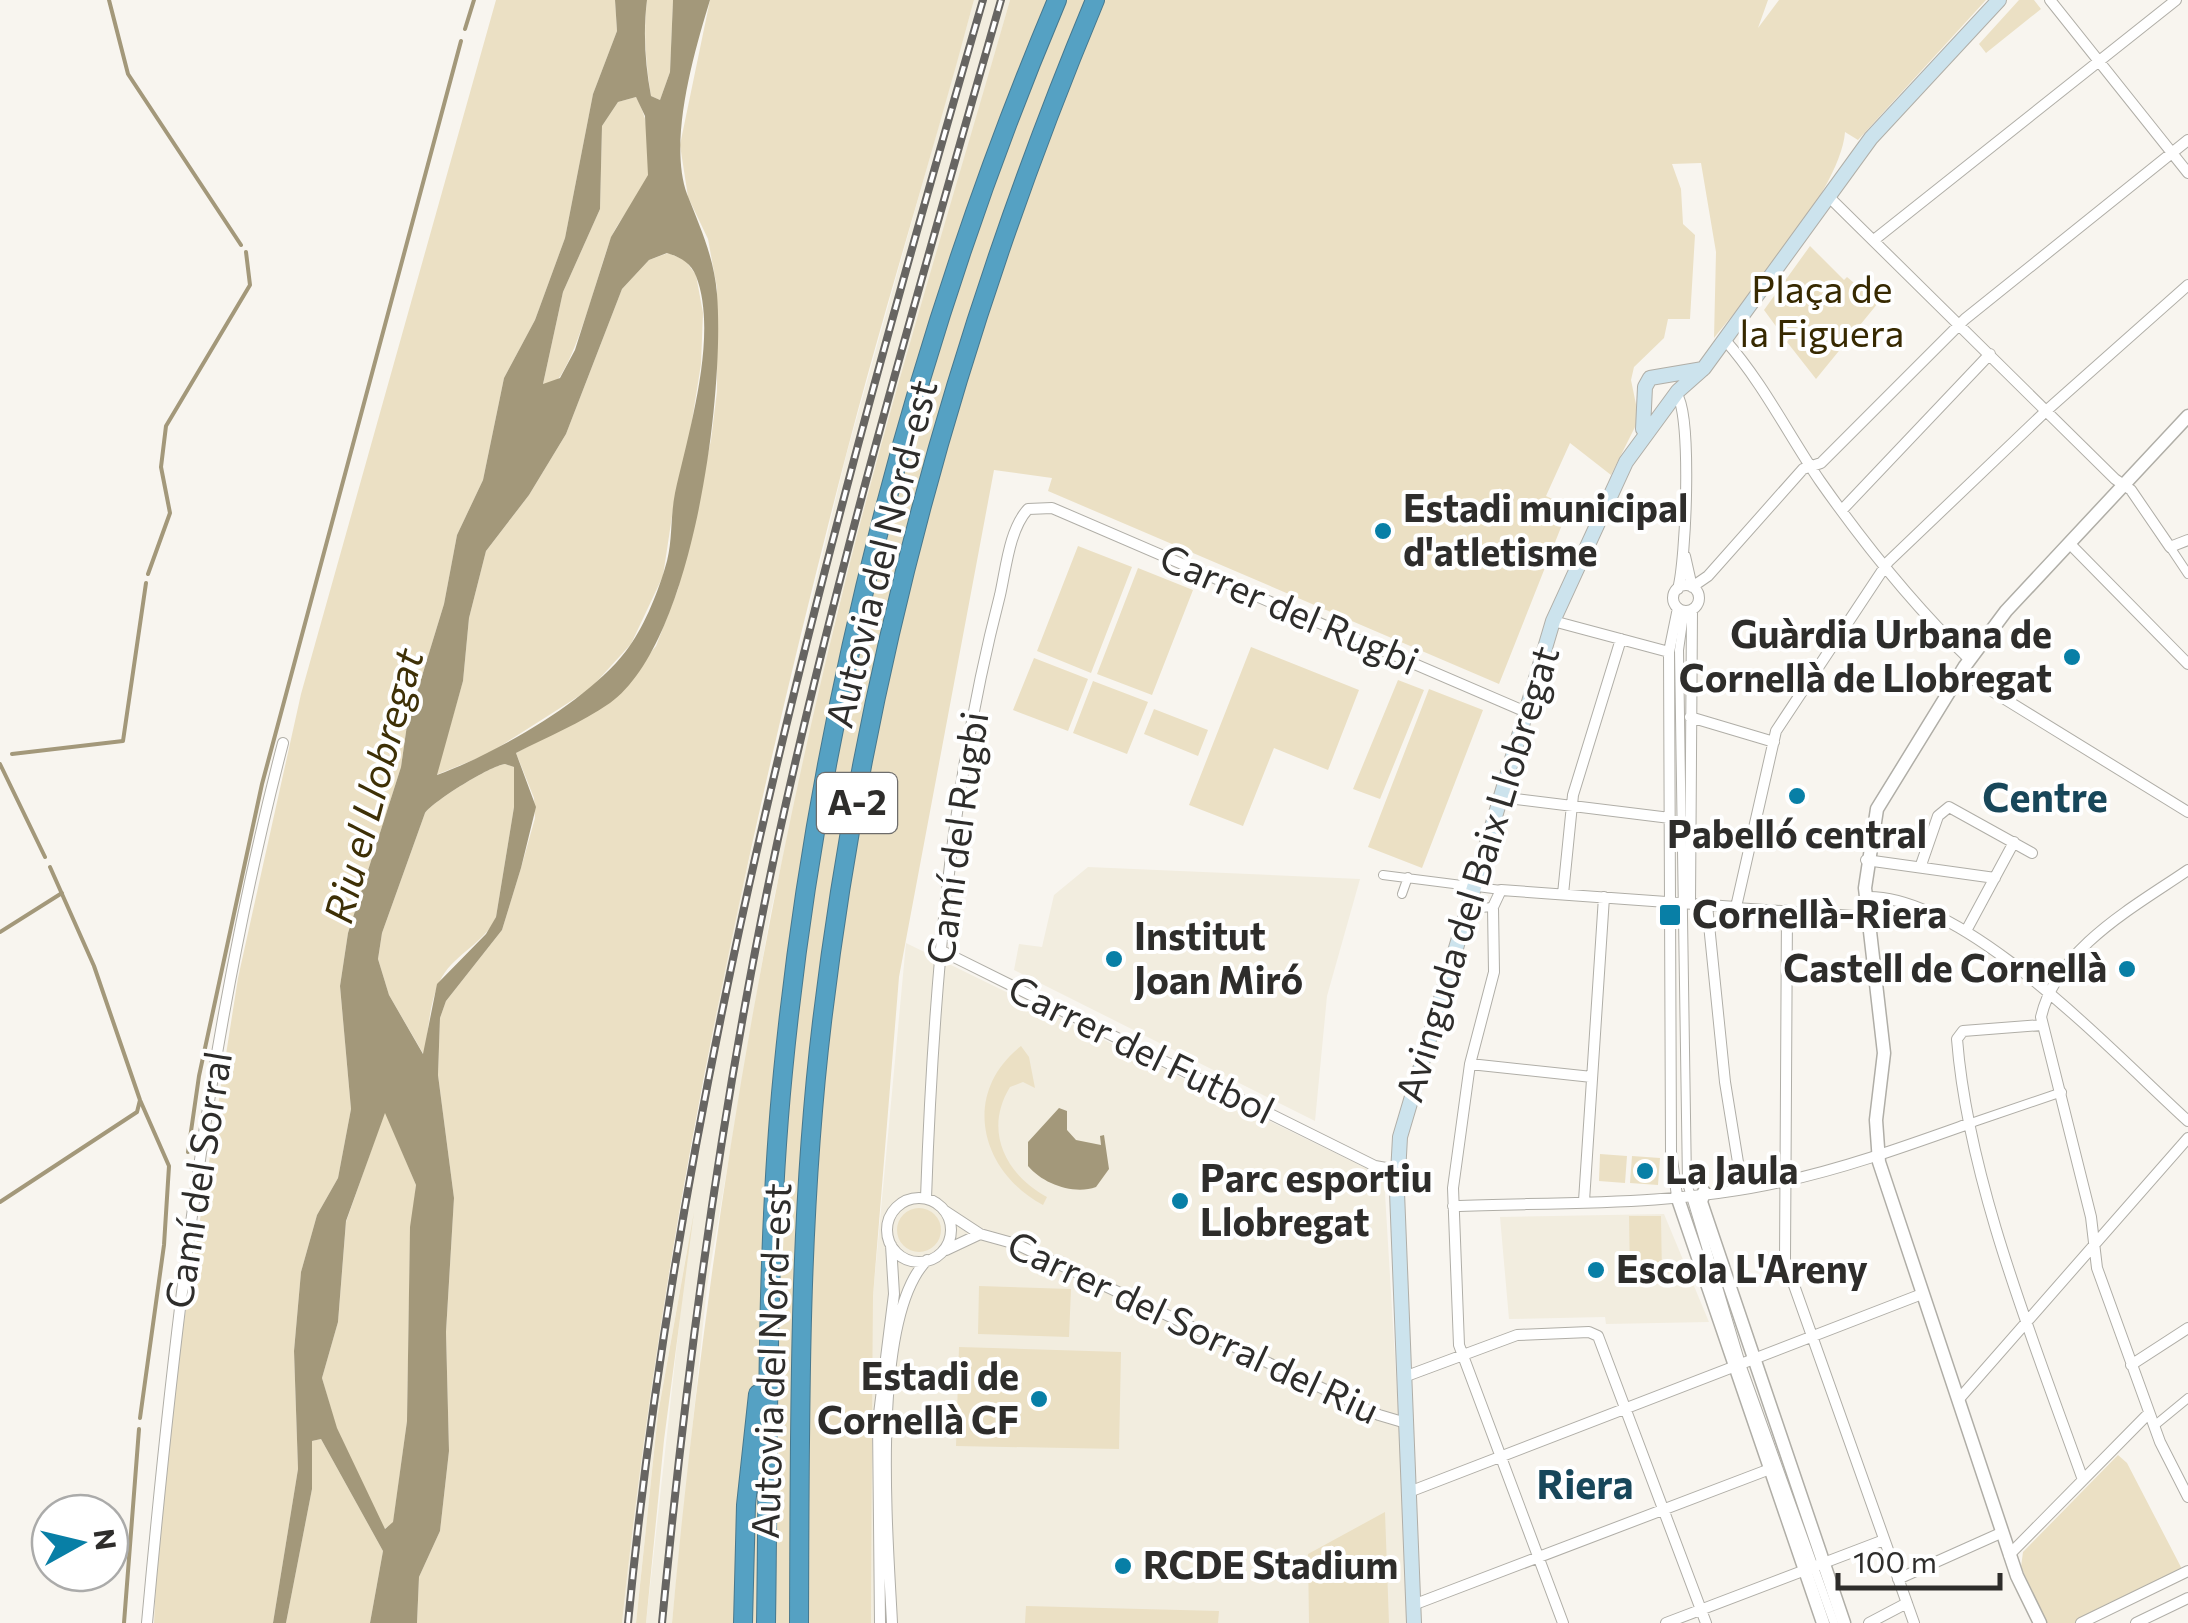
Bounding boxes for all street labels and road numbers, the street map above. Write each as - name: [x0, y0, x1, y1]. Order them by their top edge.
- street label: Autovia del Nord-est: [814, 375, 945, 732]
- street label: Carrer del Rugbi: [1154, 532, 1426, 683]
- street label: Avinguda del Baix Llobregat: [1384, 640, 1567, 1107]
- street label: Camí del Rugbi: [915, 708, 996, 967]
- road number: A-2: [817, 773, 897, 833]
- street label: Carrer del Futbol: [1002, 963, 1283, 1132]
- street label: Camí del Sorral: [153, 1048, 240, 1311]
- street label: Autovia del Nord-est: [740, 1182, 799, 1540]
- street label: Carrer del Sorral del Riu: [1001, 1219, 1387, 1432]

